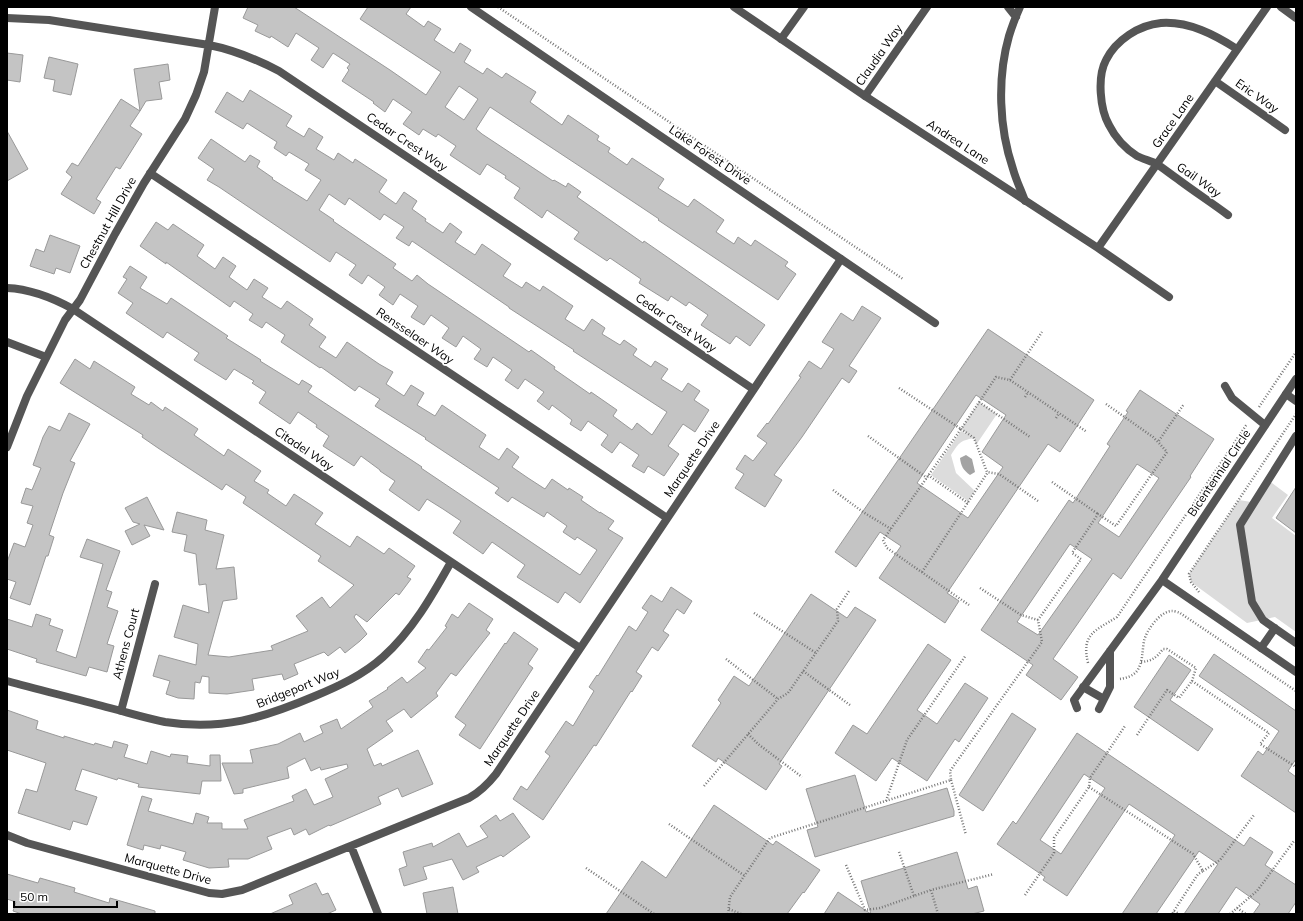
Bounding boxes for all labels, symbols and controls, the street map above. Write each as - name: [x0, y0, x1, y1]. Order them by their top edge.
- street label: Claudia Way: [852, 21, 906, 88]
- street label: Eric Way: [1233, 75, 1282, 116]
- street label: Grace Lane: [1148, 91, 1197, 151]
- street label: Cedar Crest Way: [364, 109, 451, 175]
- street label: Andrea Lane: [924, 116, 992, 167]
- street label: Lake Forest Drive: [666, 122, 754, 188]
- street label: Gail Way: [1174, 159, 1225, 201]
- street label: Chestnut Hill Drive: [76, 174, 139, 271]
- street label: Cedar Crest Way: [633, 290, 720, 356]
- street label: Rensselaer Way: [374, 304, 457, 367]
- street label: Marquette Drive: [660, 418, 723, 500]
- street label: Citadel Way: [272, 423, 337, 474]
- street label: Bicentennial Circle: [1184, 426, 1253, 519]
- street label: Athens Court: [109, 607, 142, 681]
- street label: Bridgeport Way: [254, 664, 342, 711]
- street label: Marquette Drive: [480, 687, 543, 769]
- street label: Marquette Drive: [123, 850, 213, 887]
- scale bar: [14, 883, 117, 909]
- text: 50 m: [20, 889, 48, 904]

